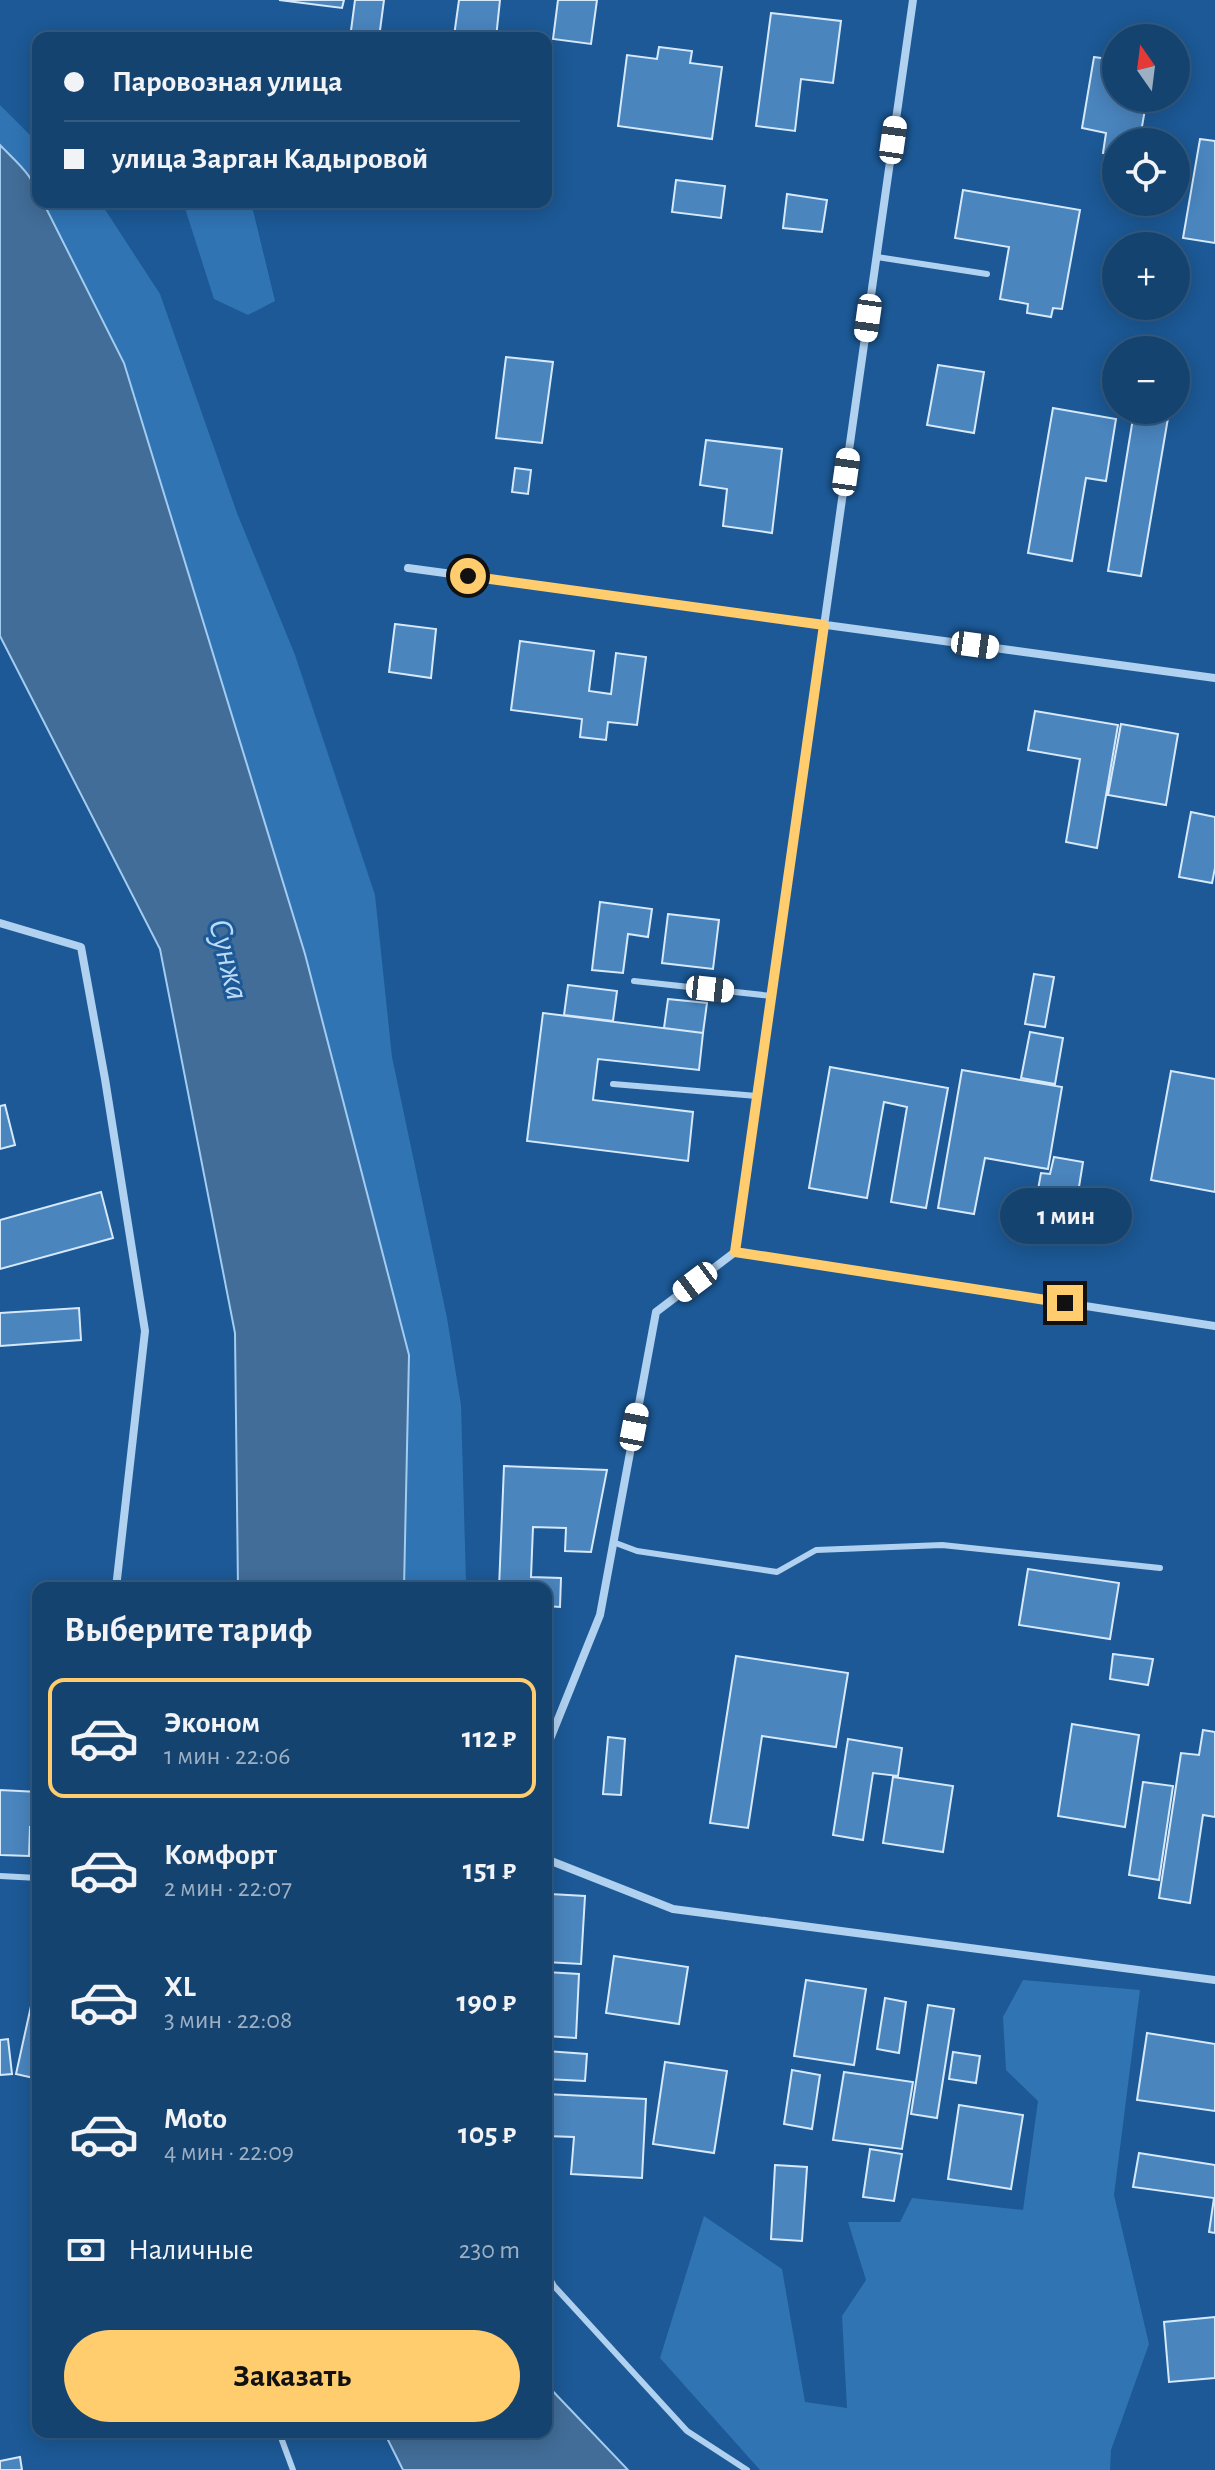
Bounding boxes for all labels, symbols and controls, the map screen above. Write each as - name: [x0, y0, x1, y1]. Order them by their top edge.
- north arrow: [1102, 24, 1190, 112]
- map controls: [1102, 24, 1190, 424]
- text: Паровозная улица: [112, 67, 342, 97]
- car: [878, 115, 908, 165]
- button: locate: [1102, 128, 1190, 216]
- text: улица Зарган Кадыровой: [112, 144, 428, 174]
- button: +: [1102, 232, 1190, 320]
- car: [853, 293, 883, 343]
- button: −: [1102, 336, 1190, 424]
- car: [831, 447, 861, 497]
- route start: [450, 558, 486, 594]
- car: [950, 630, 1000, 660]
- water label: Сунжа: [202, 915, 255, 1004]
- car: [685, 975, 735, 1003]
- callout: 1 мин: [999, 1187, 1131, 1243]
- text: 1 мин: [1037, 1203, 1095, 1229]
- car: [669, 1258, 721, 1306]
- route end: [1047, 1285, 1083, 1321]
- car: [618, 1401, 650, 1453]
- text: Выберите тариф: [64, 1612, 312, 1648]
- icon: car: [68, 1702, 140, 1774]
- text: Эконом: [164, 1708, 260, 1738]
- text: 112 ₽: [462, 1723, 516, 1753]
- text: 1 мин · 22:06: [164, 1743, 291, 1769]
- icon: car: [68, 1834, 140, 1906]
- text: Комфорт: [164, 1840, 277, 1870]
- text: 151 ₽: [463, 1855, 516, 1885]
- text: 2 мин · 22:07: [164, 1875, 292, 1901]
- icon: car: [68, 1966, 140, 2038]
- text: XL: [164, 1972, 196, 2002]
- text: 190 ₽: [457, 1987, 516, 2017]
- text: 3 мин · 22:08: [164, 2007, 292, 2033]
- icon: car: [68, 2098, 140, 2170]
- text: Moto: [164, 2104, 227, 2134]
- text: 105 ₽: [458, 2119, 516, 2149]
- text: 4 мин · 22:09: [164, 2139, 294, 2165]
- icon: cash: [64, 2228, 108, 2272]
- text: Наличные: [128, 2235, 254, 2265]
- text: 230 m: [459, 2237, 520, 2263]
- button: Заказать: [64, 2330, 520, 2422]

